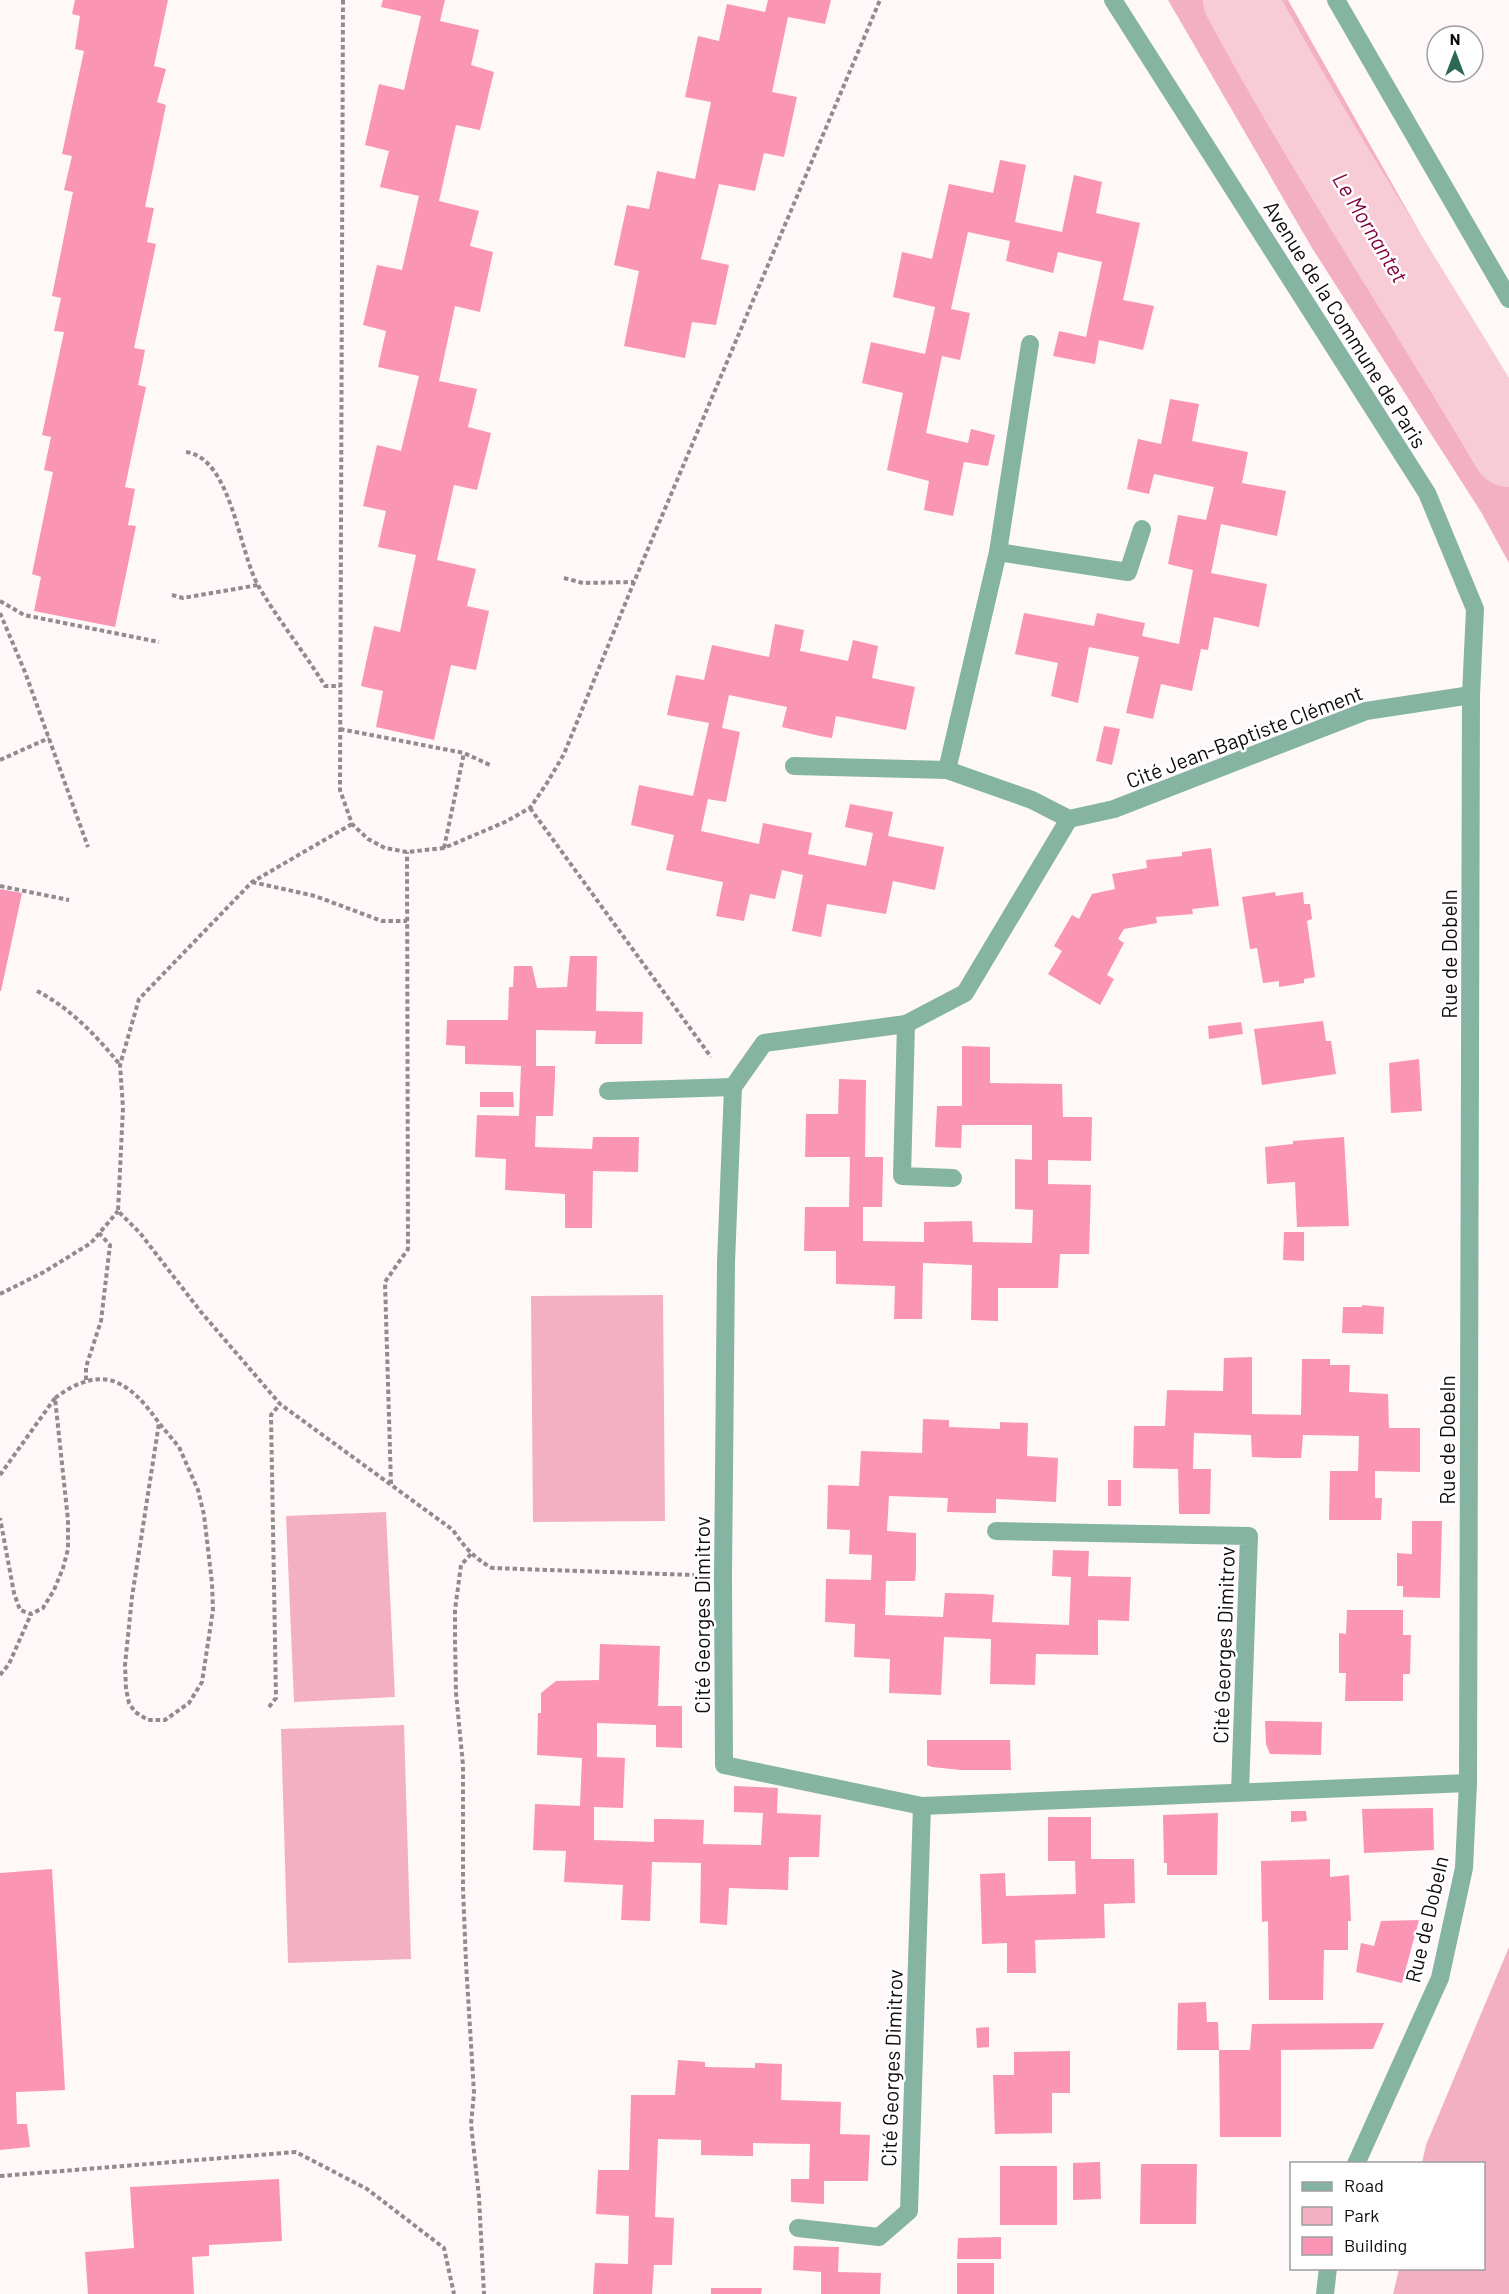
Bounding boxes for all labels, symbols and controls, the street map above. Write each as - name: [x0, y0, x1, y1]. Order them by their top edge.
- north arrow: [1425, 24, 1485, 84]
- text: N: [1450, 29, 1460, 48]
- water label: Le Mornantet: [1328, 167, 1414, 287]
- street label: Avenue de la Commune de Paris: [1259, 196, 1433, 452]
- street label: Cité Jean-Baptiste Clément: [1122, 679, 1366, 793]
- street label: Rue de Dobeln: [1436, 889, 1461, 1019]
- street label: Rue de Dobeln: [1434, 1375, 1459, 1505]
- street label: Cité Georges Dimitrov: [689, 1516, 714, 1714]
- street label: Cité Georges Dimitrov: [1207, 1546, 1239, 1744]
- street label: Rue de Dobeln: [1399, 1853, 1453, 1985]
- street label: Cité Georges Dimitrov: [875, 1969, 907, 2167]
- legend: [1290, 2162, 1485, 2270]
- text: Road: [1344, 2174, 1384, 2196]
- text: Park: [1344, 2204, 1379, 2226]
- text: Building: [1344, 2234, 1407, 2256]

